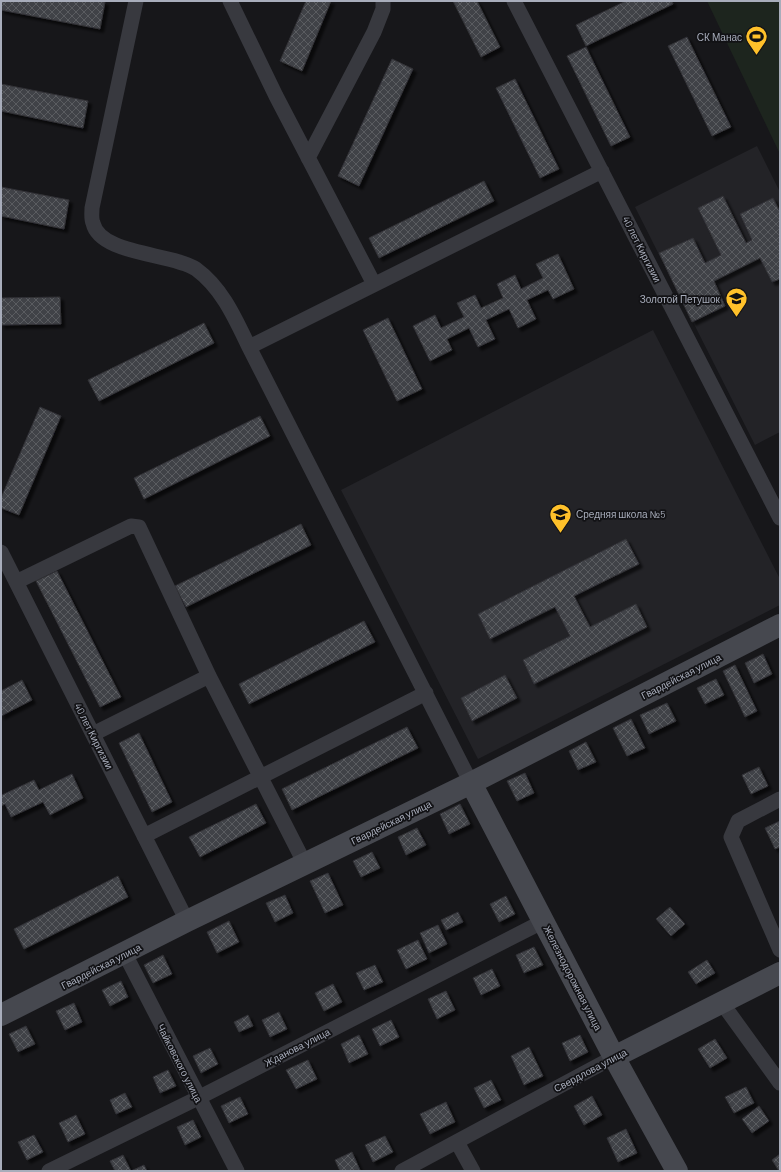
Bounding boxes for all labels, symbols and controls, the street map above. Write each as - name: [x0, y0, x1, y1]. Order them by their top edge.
- sports icon: СК Манас: [744, 24, 770, 57]
- place label: СК Манас: [697, 31, 742, 43]
- street label: 40 лет Киргизии: [620, 214, 664, 284]
- school or university icon: Золотой Петушок: [723, 286, 749, 319]
- place label: Золотой Петушок: [640, 293, 721, 305]
- school or university icon: Средняя школа №5: [547, 501, 573, 534]
- place label: Средняя школа №5: [576, 508, 665, 520]
- street label: Гвардейская улица: [639, 650, 723, 701]
- street label: 40 лет Киргизии: [72, 701, 116, 771]
- street label: Гвардейская улица: [349, 797, 434, 847]
- street label: Железнодорожная улица: [541, 924, 605, 1033]
- street label: Гвардейская улица: [59, 940, 143, 991]
- street label: Чайковского улица: [155, 1022, 205, 1105]
- street label: Жданова улица: [262, 1025, 332, 1069]
- street label: Свердлова улица: [551, 1046, 629, 1094]

